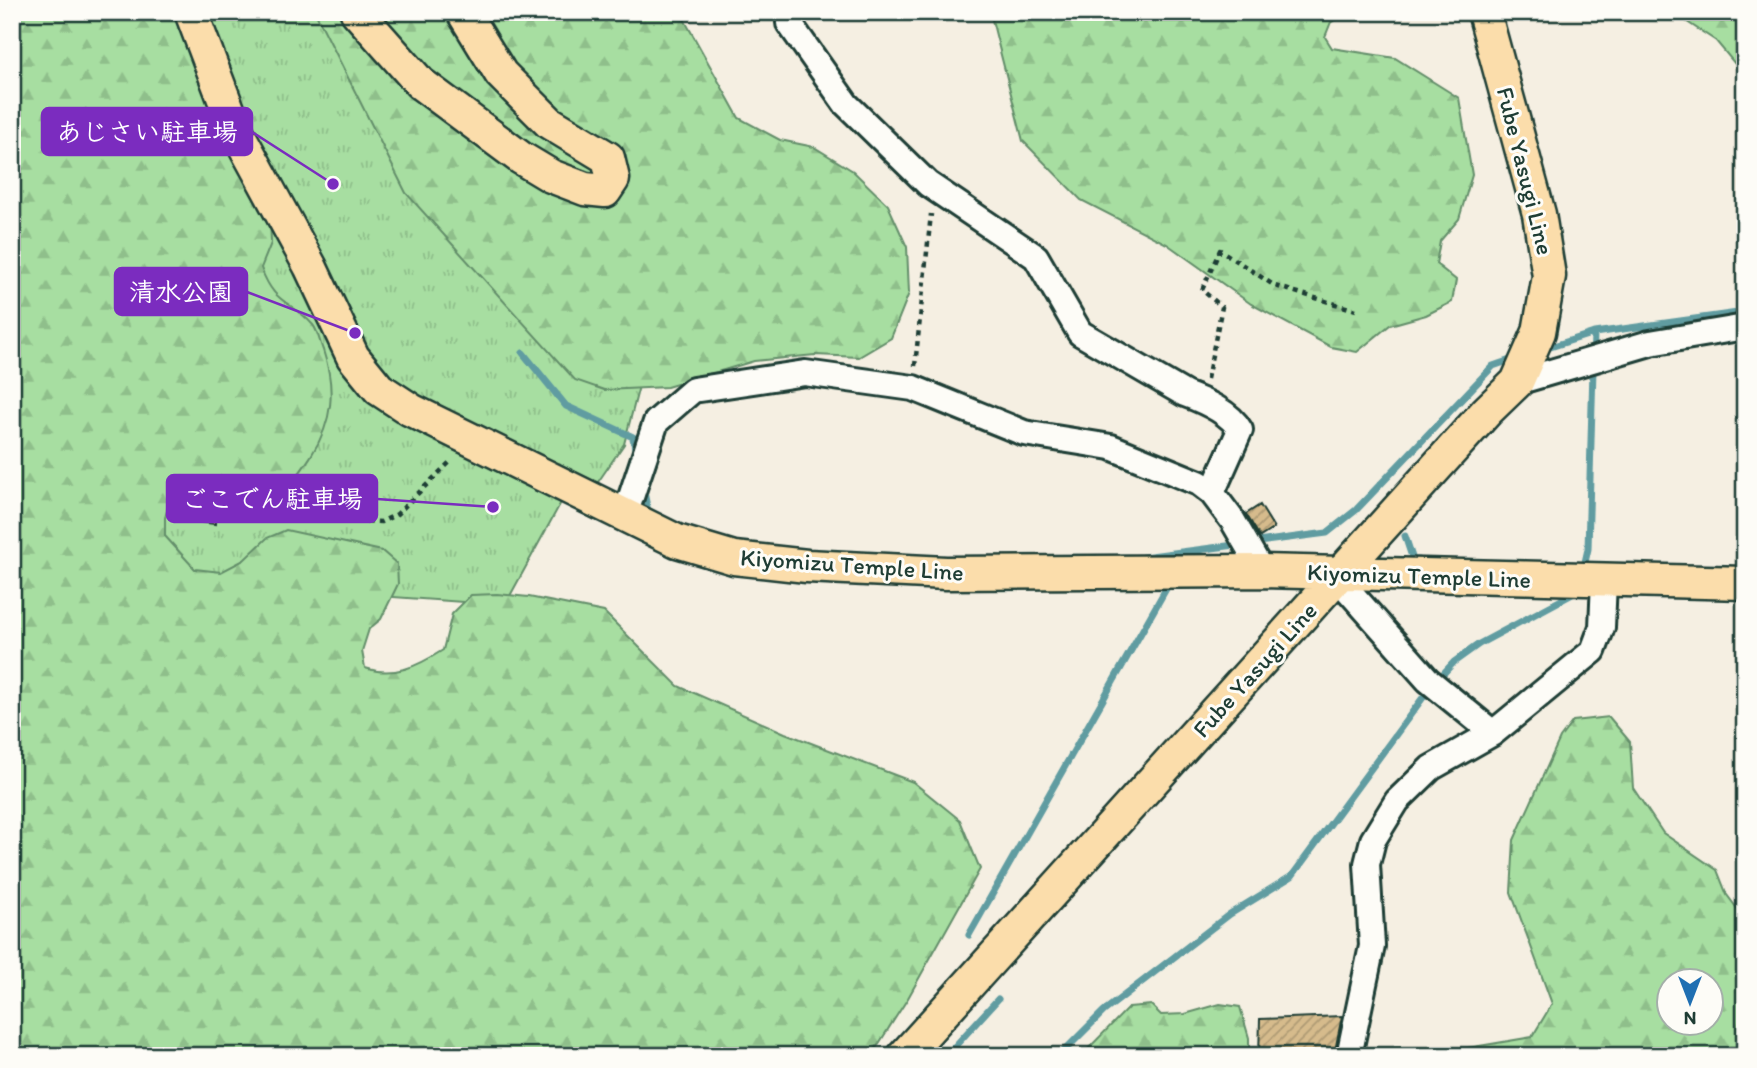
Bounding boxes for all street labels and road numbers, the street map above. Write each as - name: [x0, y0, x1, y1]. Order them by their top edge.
- street label: Fube Yasugi Line: [1491, 84, 1560, 258]
- street label: Kiyomizu Temple Line: [739, 542, 965, 587]
- street label: Kiyomizu Temple Line: [1307, 557, 1531, 594]
- street label: Fube Yasugi Line: [1186, 596, 1323, 743]

